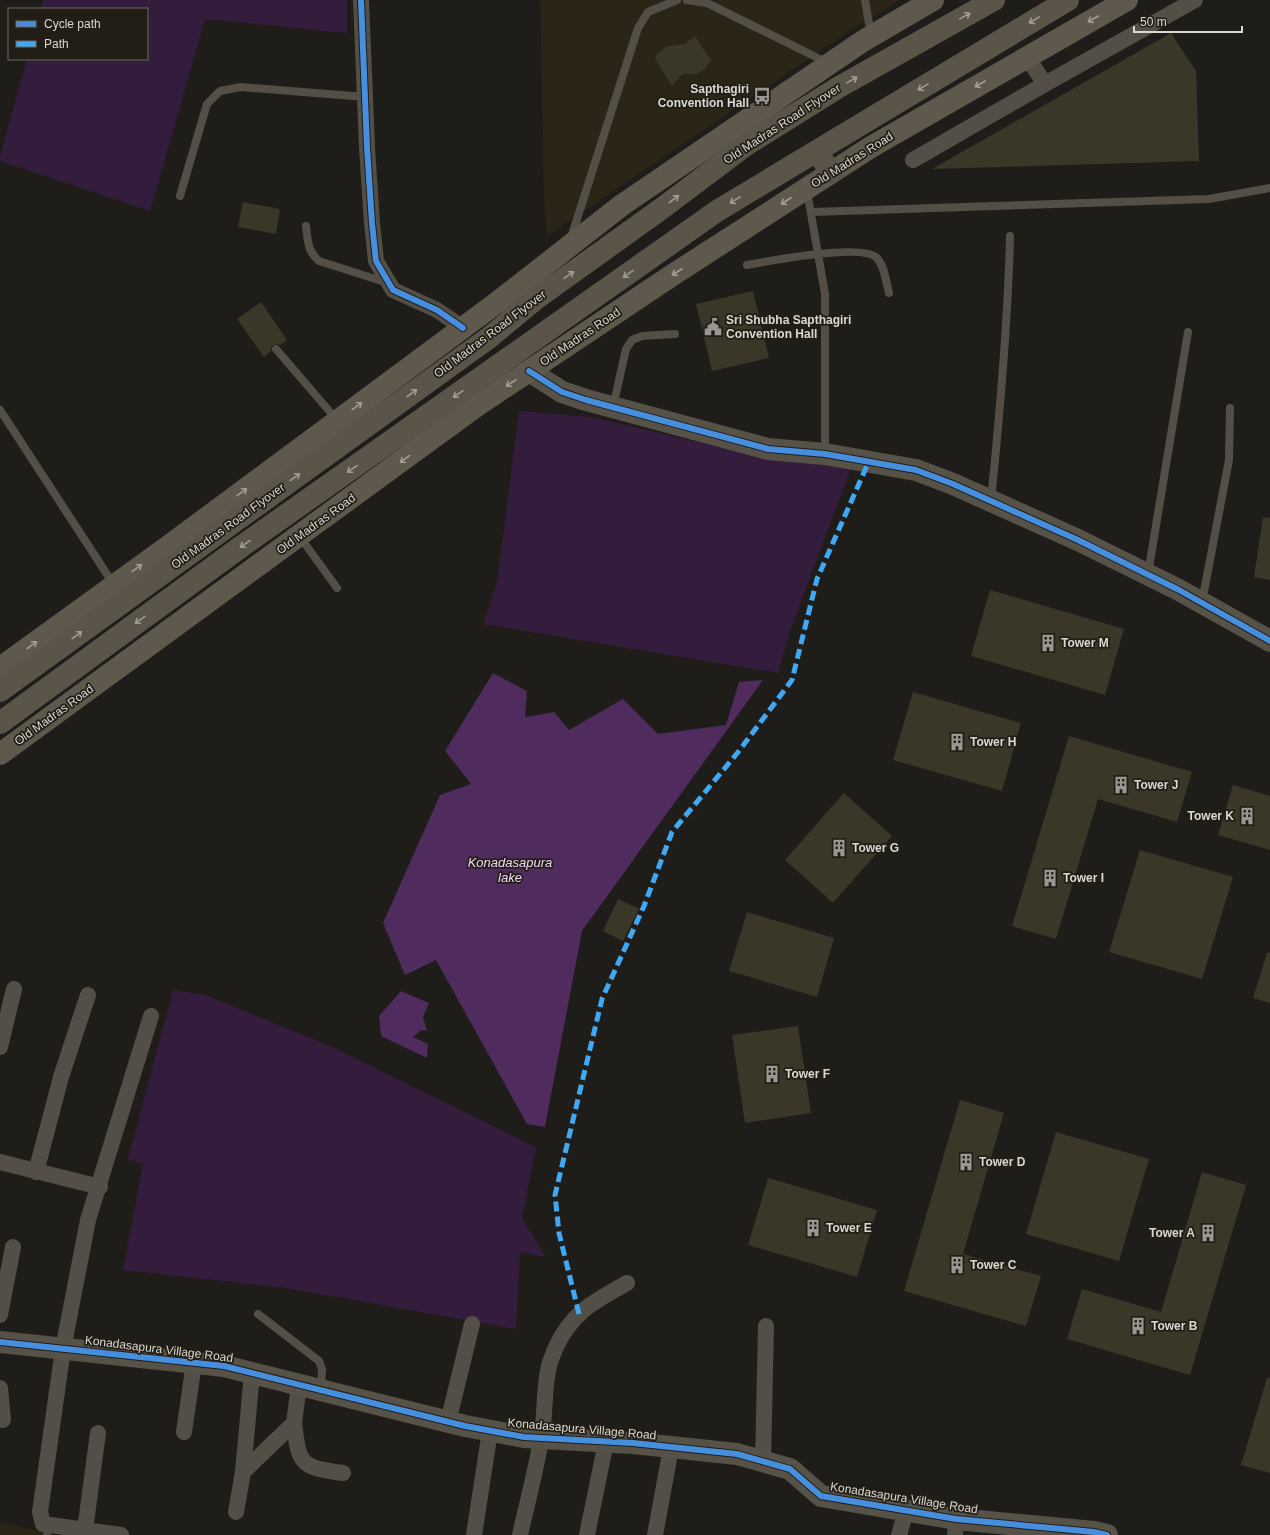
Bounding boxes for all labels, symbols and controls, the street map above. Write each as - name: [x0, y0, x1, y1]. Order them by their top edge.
- legend: [8, 8, 148, 60]
- scale bar: [1134, 8, 1242, 34]
- one-way arrow: [959, 12, 971, 20]
- text: 50 m: [1140, 15, 1167, 29]
- one-way arrow: [1029, 16, 1040, 24]
- one-way arrow: [1087, 16, 1099, 24]
- text: Cycle path: [44, 17, 101, 31]
- text: Path: [44, 37, 69, 51]
- one-way arrow: [846, 75, 858, 83]
- street label: Old Madras Road Flyover: [721, 81, 843, 167]
- one-way arrow: [975, 81, 987, 88]
- place label: Sapthagiri Convention Hall: [658, 82, 749, 110]
- one-way arrow: [918, 83, 929, 91]
- bus stop icon: Sapthagiri Convention Hall: [752, 86, 772, 106]
- street label: Old Madras Road: [808, 129, 896, 191]
- one-way arrow: [669, 195, 680, 203]
- one-way arrow: [729, 196, 741, 204]
- one-way arrow: [781, 197, 792, 205]
- one-way arrow: [672, 268, 683, 276]
- one-way arrow: [623, 270, 634, 278]
- one-way arrow: [563, 271, 574, 279]
- street label: Old Madras Road Flyover: [431, 287, 549, 381]
- street label: Old Madras Road: [537, 305, 623, 369]
- place label: Sri Shubha Sapthagiri Convention Hall: [726, 313, 851, 341]
- public building icon: Sri Shubha Sapthagiri Convention Hall: [703, 317, 723, 337]
- one-way arrow: [506, 379, 517, 387]
- one-way arrow: [407, 389, 418, 397]
- one-way arrow: [453, 390, 464, 398]
- one-way arrow: [352, 402, 363, 410]
- one-way arrow: [400, 454, 411, 463]
- one-way arrow: [346, 465, 357, 473]
- one-way arrow: [290, 473, 301, 481]
- street label: Old Madras Road Flyover: [169, 480, 287, 572]
- one-way arrow: [236, 487, 247, 496]
- street label: Old Madras Road: [274, 491, 358, 557]
- one-way arrow: [240, 540, 251, 548]
- one-way arrow: [131, 564, 142, 573]
- one-way arrow: [135, 616, 146, 625]
- one-way arrow: [71, 631, 82, 640]
- building icon: Tower M: [1038, 633, 1058, 653]
- place label: Tower M: [1061, 636, 1109, 650]
- one-way arrow: [26, 641, 37, 649]
- street label: Old Madras Road: [12, 682, 96, 748]
- building icon: Tower H: [947, 732, 967, 752]
- place label: Tower H: [970, 735, 1016, 749]
- building icon: Tower J: [1111, 775, 1131, 795]
- place label: Tower J: [1134, 778, 1178, 792]
- building icon: Tower K: [1237, 806, 1257, 826]
- place label: Tower K: [1188, 809, 1234, 823]
- building icon: Tower G: [829, 838, 849, 858]
- place label: Tower G: [852, 841, 899, 855]
- water label: Konadasapura lake: [468, 855, 552, 885]
- building icon: Tower I: [1040, 868, 1060, 888]
- place label: Tower I: [1063, 871, 1104, 885]
- building icon: Tower F: [762, 1064, 782, 1084]
- place label: Tower F: [785, 1067, 830, 1081]
- building icon: Tower D: [956, 1152, 976, 1172]
- place label: Tower D: [979, 1155, 1026, 1169]
- building icon: Tower E: [803, 1218, 823, 1238]
- place label: Tower E: [826, 1221, 872, 1235]
- building icon: Tower A: [1198, 1223, 1218, 1243]
- place label: Tower A: [1149, 1226, 1195, 1240]
- building icon: Tower C: [947, 1255, 967, 1275]
- place label: Tower C: [970, 1258, 1017, 1272]
- building icon: Tower B: [1128, 1316, 1148, 1336]
- place label: Tower B: [1151, 1319, 1198, 1333]
- street label: Konadasapura Village Road: [84, 1333, 234, 1365]
- street label: Konadasapura Village Road: [507, 1416, 657, 1442]
- street label: Konadasapura Village Road: [829, 1479, 979, 1517]

